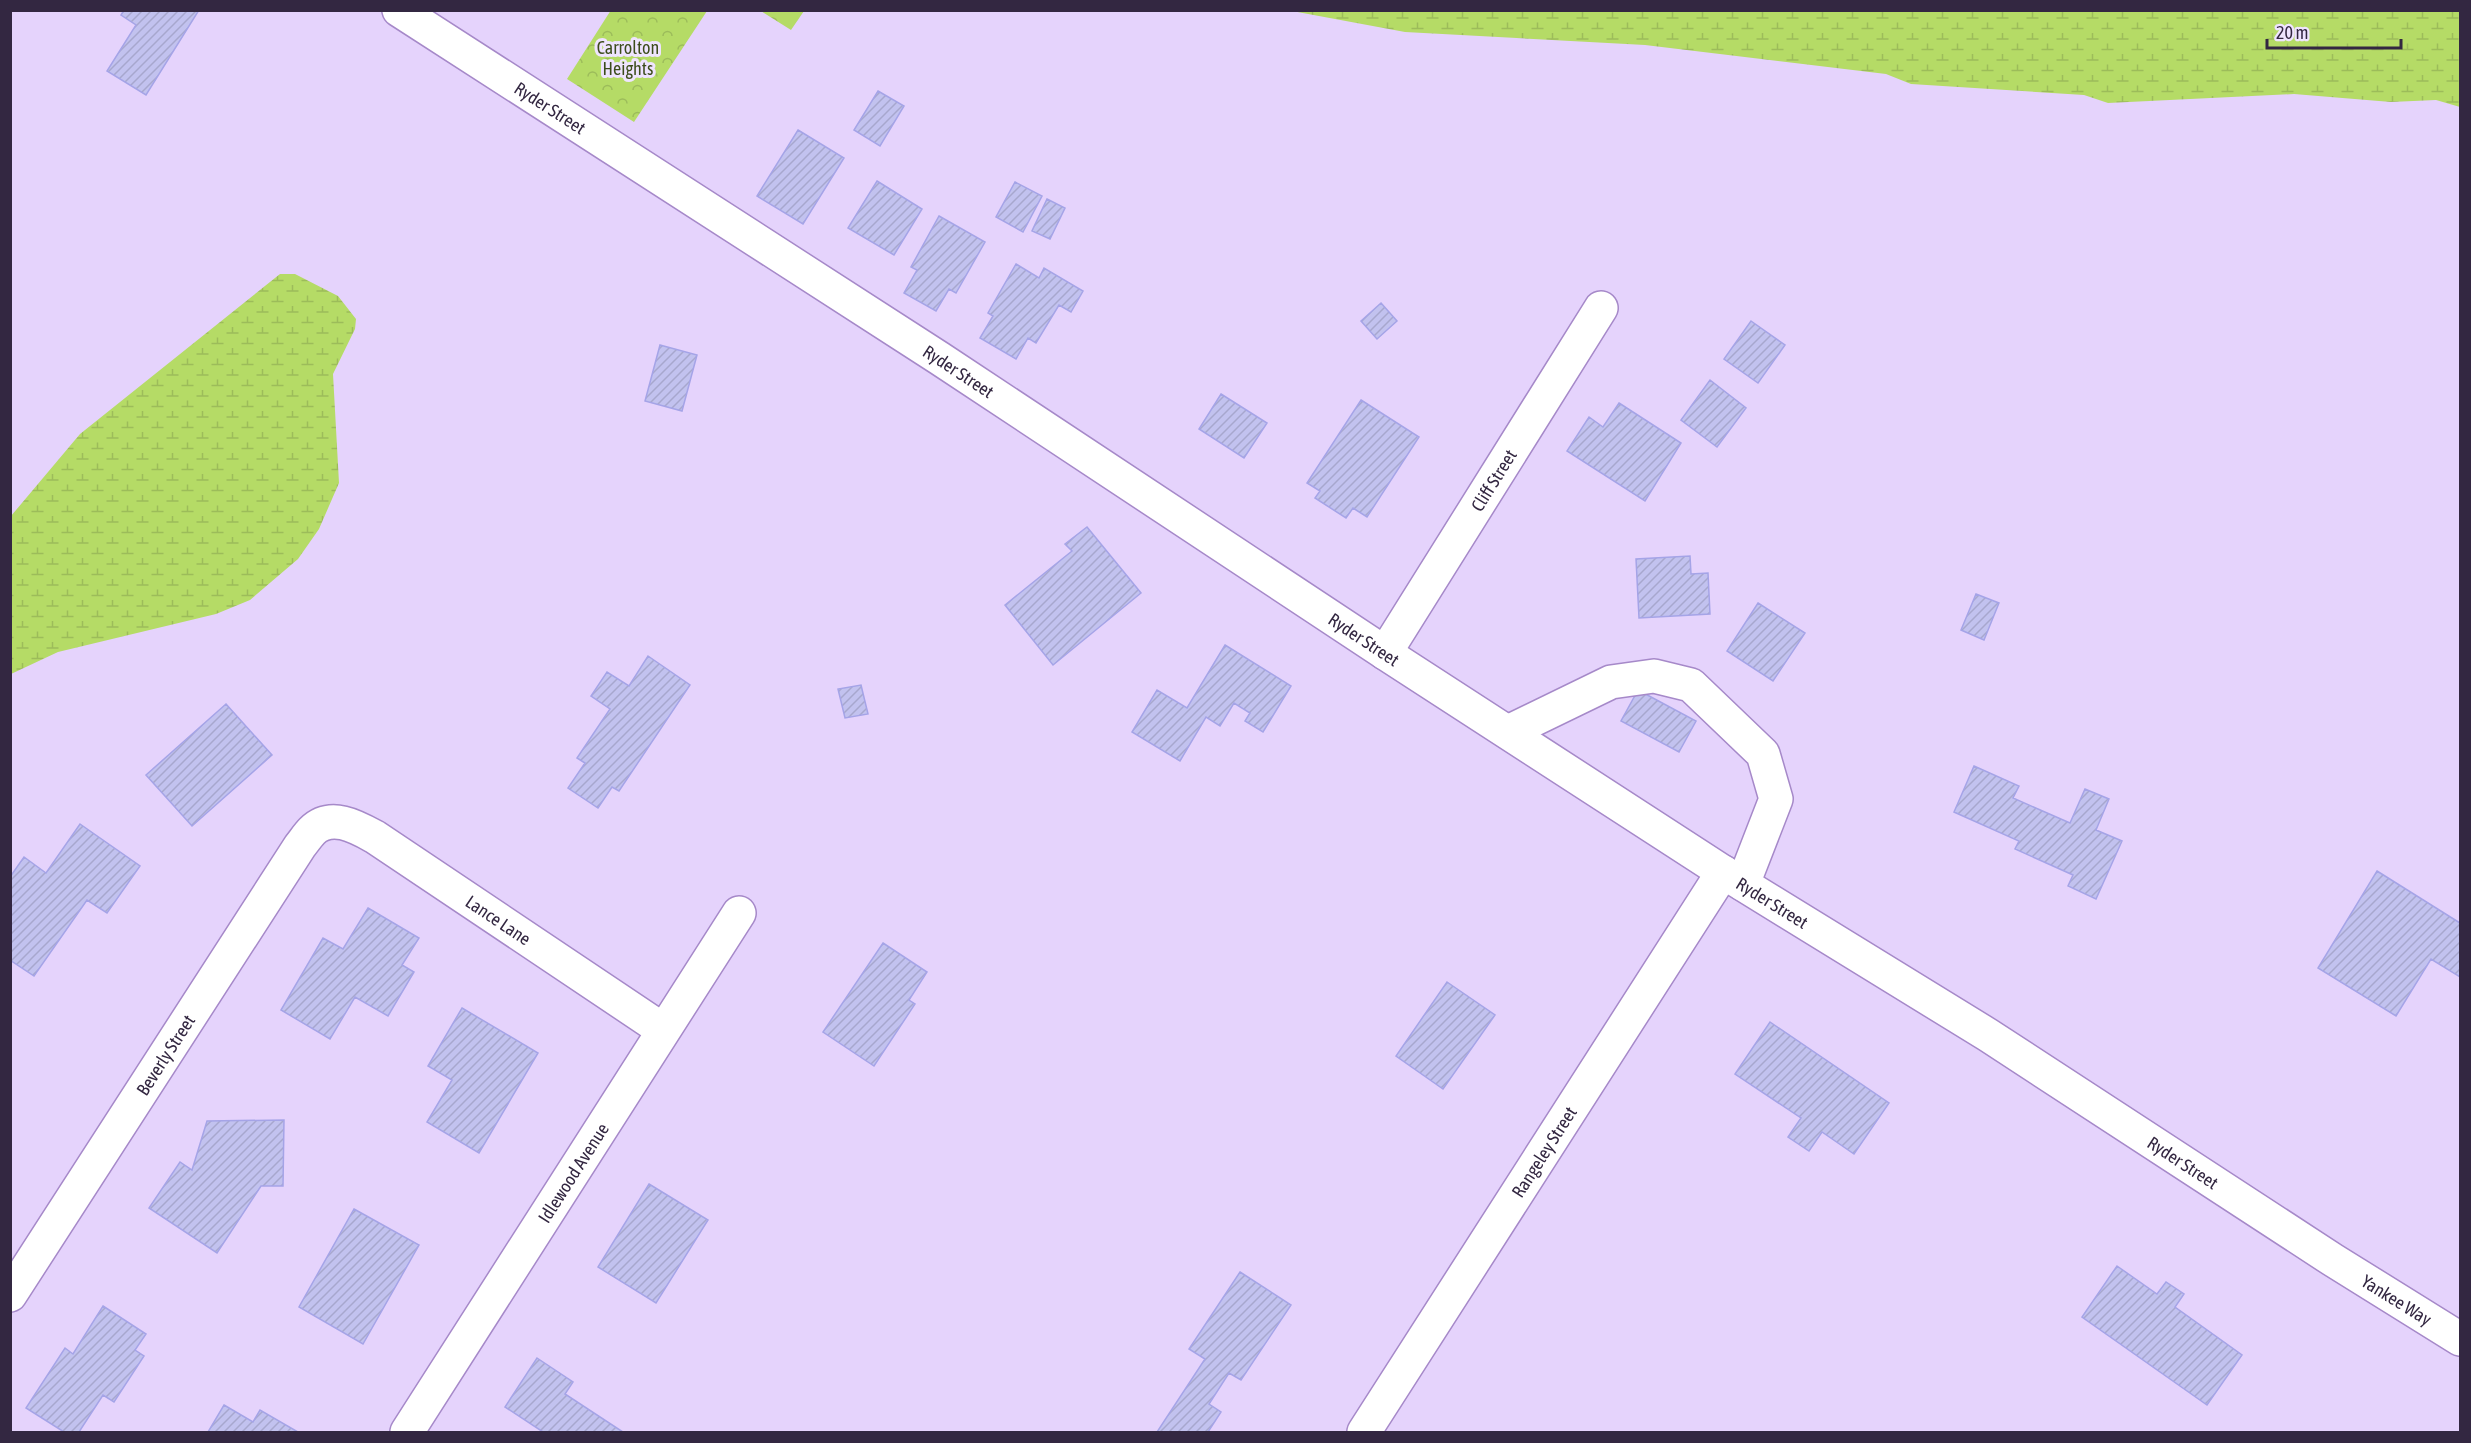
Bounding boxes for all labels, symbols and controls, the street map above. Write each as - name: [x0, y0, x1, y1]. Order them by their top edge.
- scale bar: [2267, 12, 2400, 50]
- text: 20 m: [2276, 22, 2308, 43]
- park label: Carrolton Heights: [597, 37, 659, 79]
- street label: Ryder Street: [511, 77, 590, 138]
- street label: Ryder Street: [919, 340, 998, 402]
- street label: Cliff Street: [1466, 445, 1520, 515]
- street label: Ryder Street: [1325, 608, 1403, 670]
- street label: Ryder Street: [1733, 872, 1812, 932]
- street label: Lance Lane: [462, 891, 535, 949]
- street label: Beverly Street: [132, 1011, 199, 1099]
- street label: Rangeley Street: [1507, 1102, 1581, 1201]
- street label: Idlewood Avenue: [533, 1119, 613, 1226]
- street label: Ryder Street: [2144, 1132, 2223, 1193]
- street label: Yankee Way: [2358, 1270, 2436, 1329]

